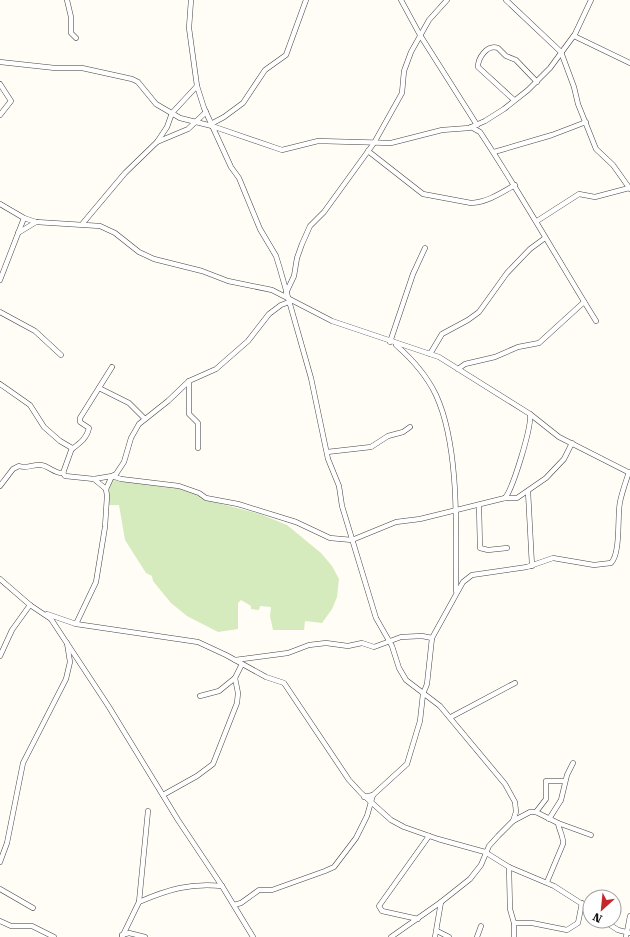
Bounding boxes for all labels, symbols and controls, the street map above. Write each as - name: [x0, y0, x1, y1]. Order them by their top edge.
- north arrow: [582, 889, 622, 929]
- text: N: [590, 910, 604, 925]

